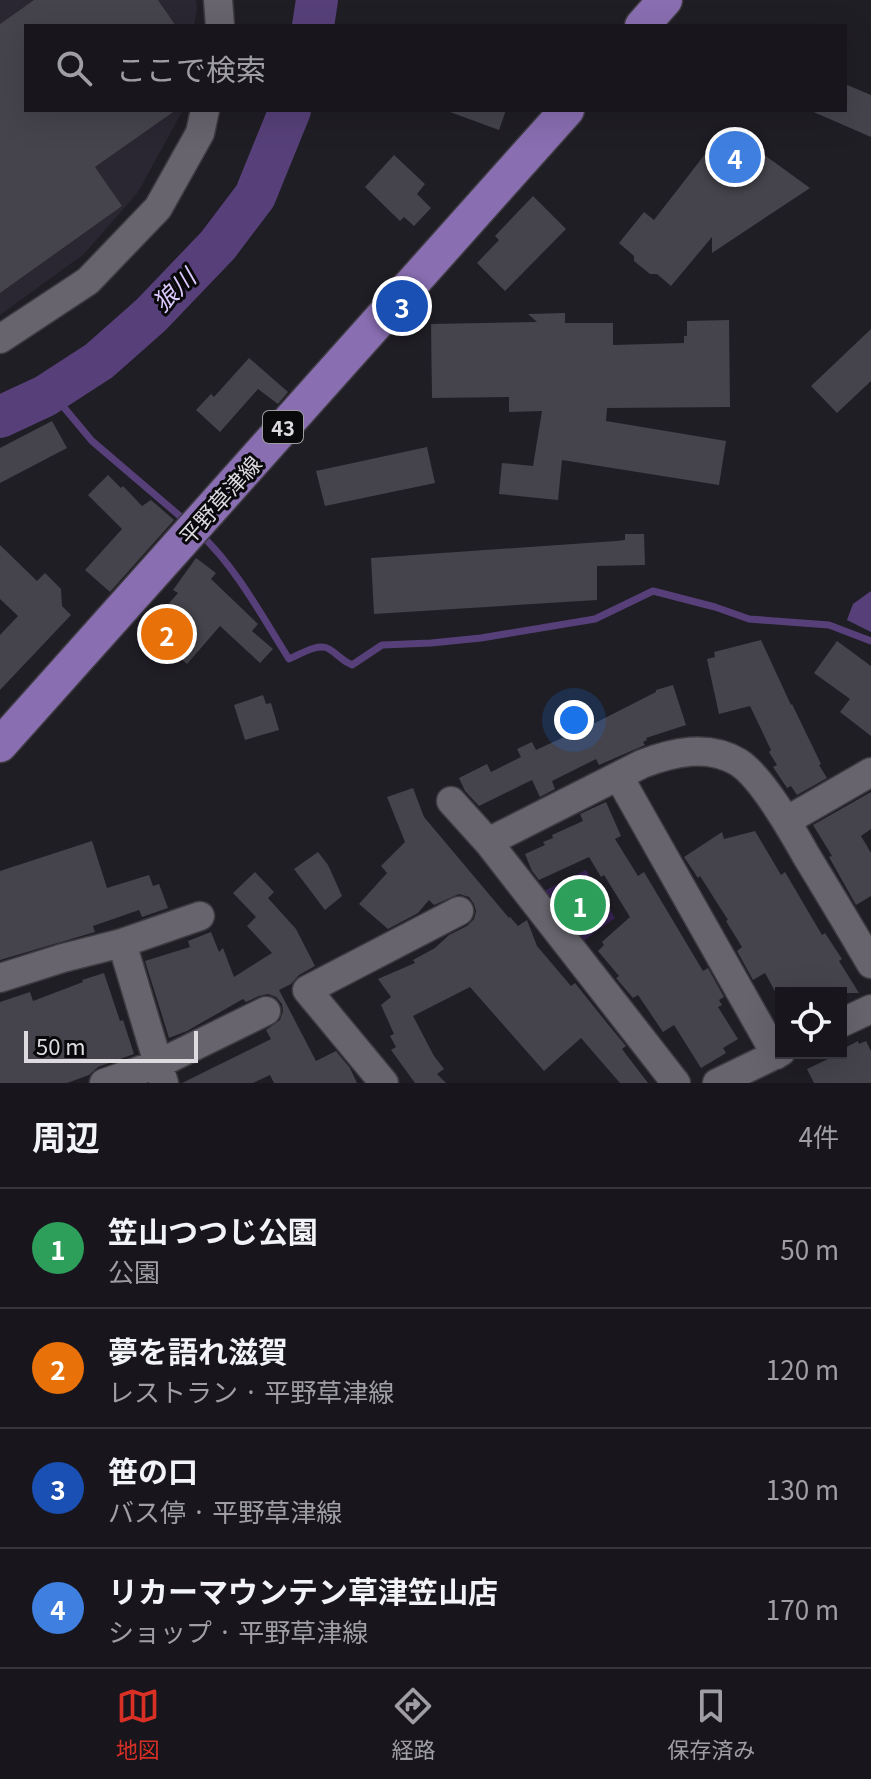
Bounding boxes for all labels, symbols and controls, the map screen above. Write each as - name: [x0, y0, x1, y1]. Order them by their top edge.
- search box: [24, 24, 847, 112]
- icon: search: [52, 46, 96, 90]
- text: ここで検索: [116, 46, 266, 90]
- pin: 4: [709, 127, 761, 187]
- water label: 狼川: [144, 258, 205, 318]
- pin: 3: [376, 276, 428, 336]
- road number: 43: [263, 411, 303, 443]
- street label: 平野草津線: [170, 447, 268, 551]
- pin: 2: [141, 604, 193, 664]
- your location: [554, 700, 594, 740]
- pin: 1: [554, 875, 606, 935]
- map controls: [775, 987, 847, 1059]
- button: locate: [775, 987, 847, 1059]
- scale bar: [24, 1027, 198, 1063]
- text: 50 m: [36, 1029, 86, 1061]
- text: 周辺: [32, 1111, 100, 1160]
- text: 4件: [799, 1117, 839, 1154]
- text: 笠山つつじ公園: [108, 1208, 318, 1252]
- text: 1: [50, 1230, 66, 1267]
- text: 50 m: [780, 1230, 839, 1267]
- text: 公園: [108, 1252, 160, 1289]
- text: 夢を語れ滋賀: [108, 1328, 288, 1372]
- text: 2: [50, 1350, 66, 1387]
- text: 120 m: [766, 1350, 839, 1387]
- text: レストラン · 平野草津線: [108, 1372, 394, 1409]
- text: 笹の口: [108, 1448, 198, 1492]
- text: 3: [50, 1470, 66, 1507]
- text: 130 m: [766, 1470, 839, 1507]
- text: バス停 · 平野草津線: [108, 1492, 342, 1529]
- text: リカーマウンテン草津笠山店: [108, 1568, 498, 1612]
- text: 4: [50, 1590, 66, 1627]
- text: 170 m: [766, 1590, 839, 1627]
- text: ショップ · 平野草津線: [108, 1612, 368, 1649]
- tab: 地図: [116, 1684, 160, 1764]
- tab: 経路: [391, 1684, 435, 1764]
- tab: 保存済み: [667, 1684, 755, 1764]

